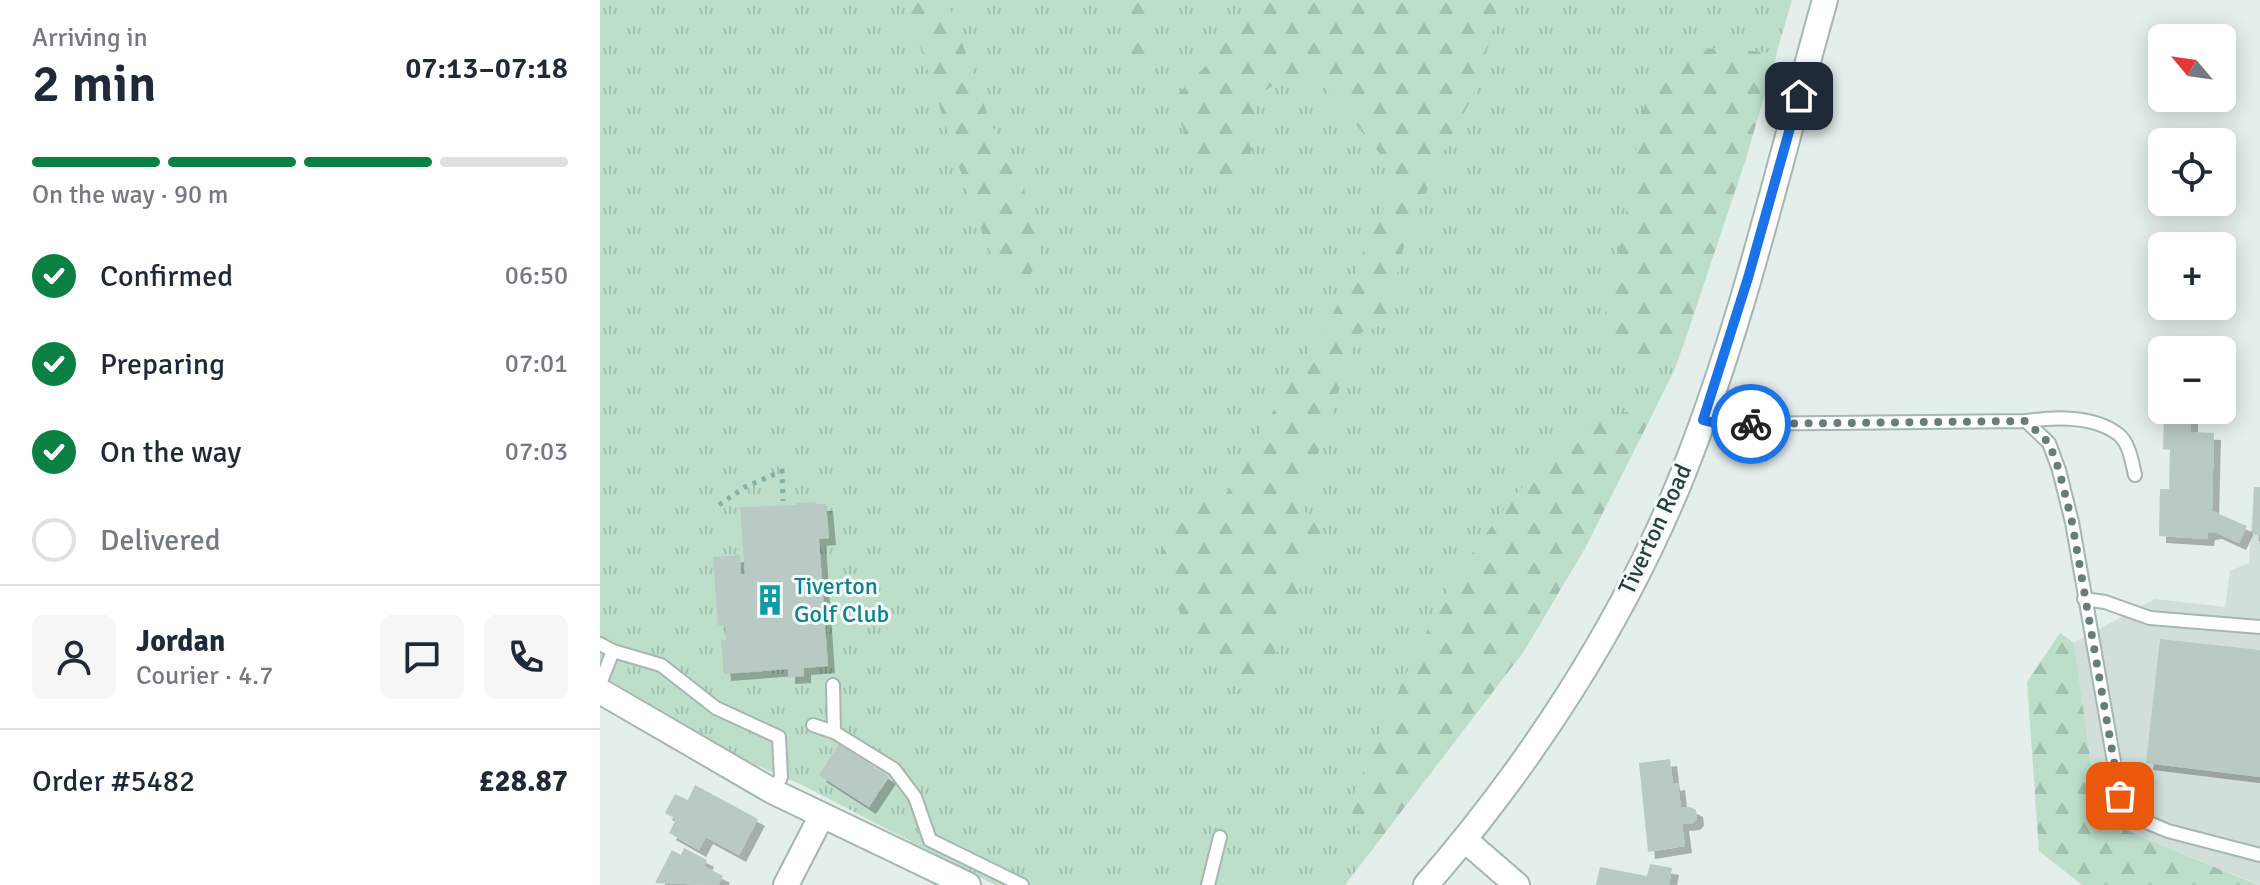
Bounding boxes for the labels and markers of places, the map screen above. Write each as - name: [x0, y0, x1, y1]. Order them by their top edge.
- pin: [1765, 62, 1833, 130]
- place label: Tiverton Golf Club: [794, 571, 889, 629]
- building icon: Tiverton Golf Club: [753, 583, 787, 617]
- pin: [2086, 762, 2154, 830]

